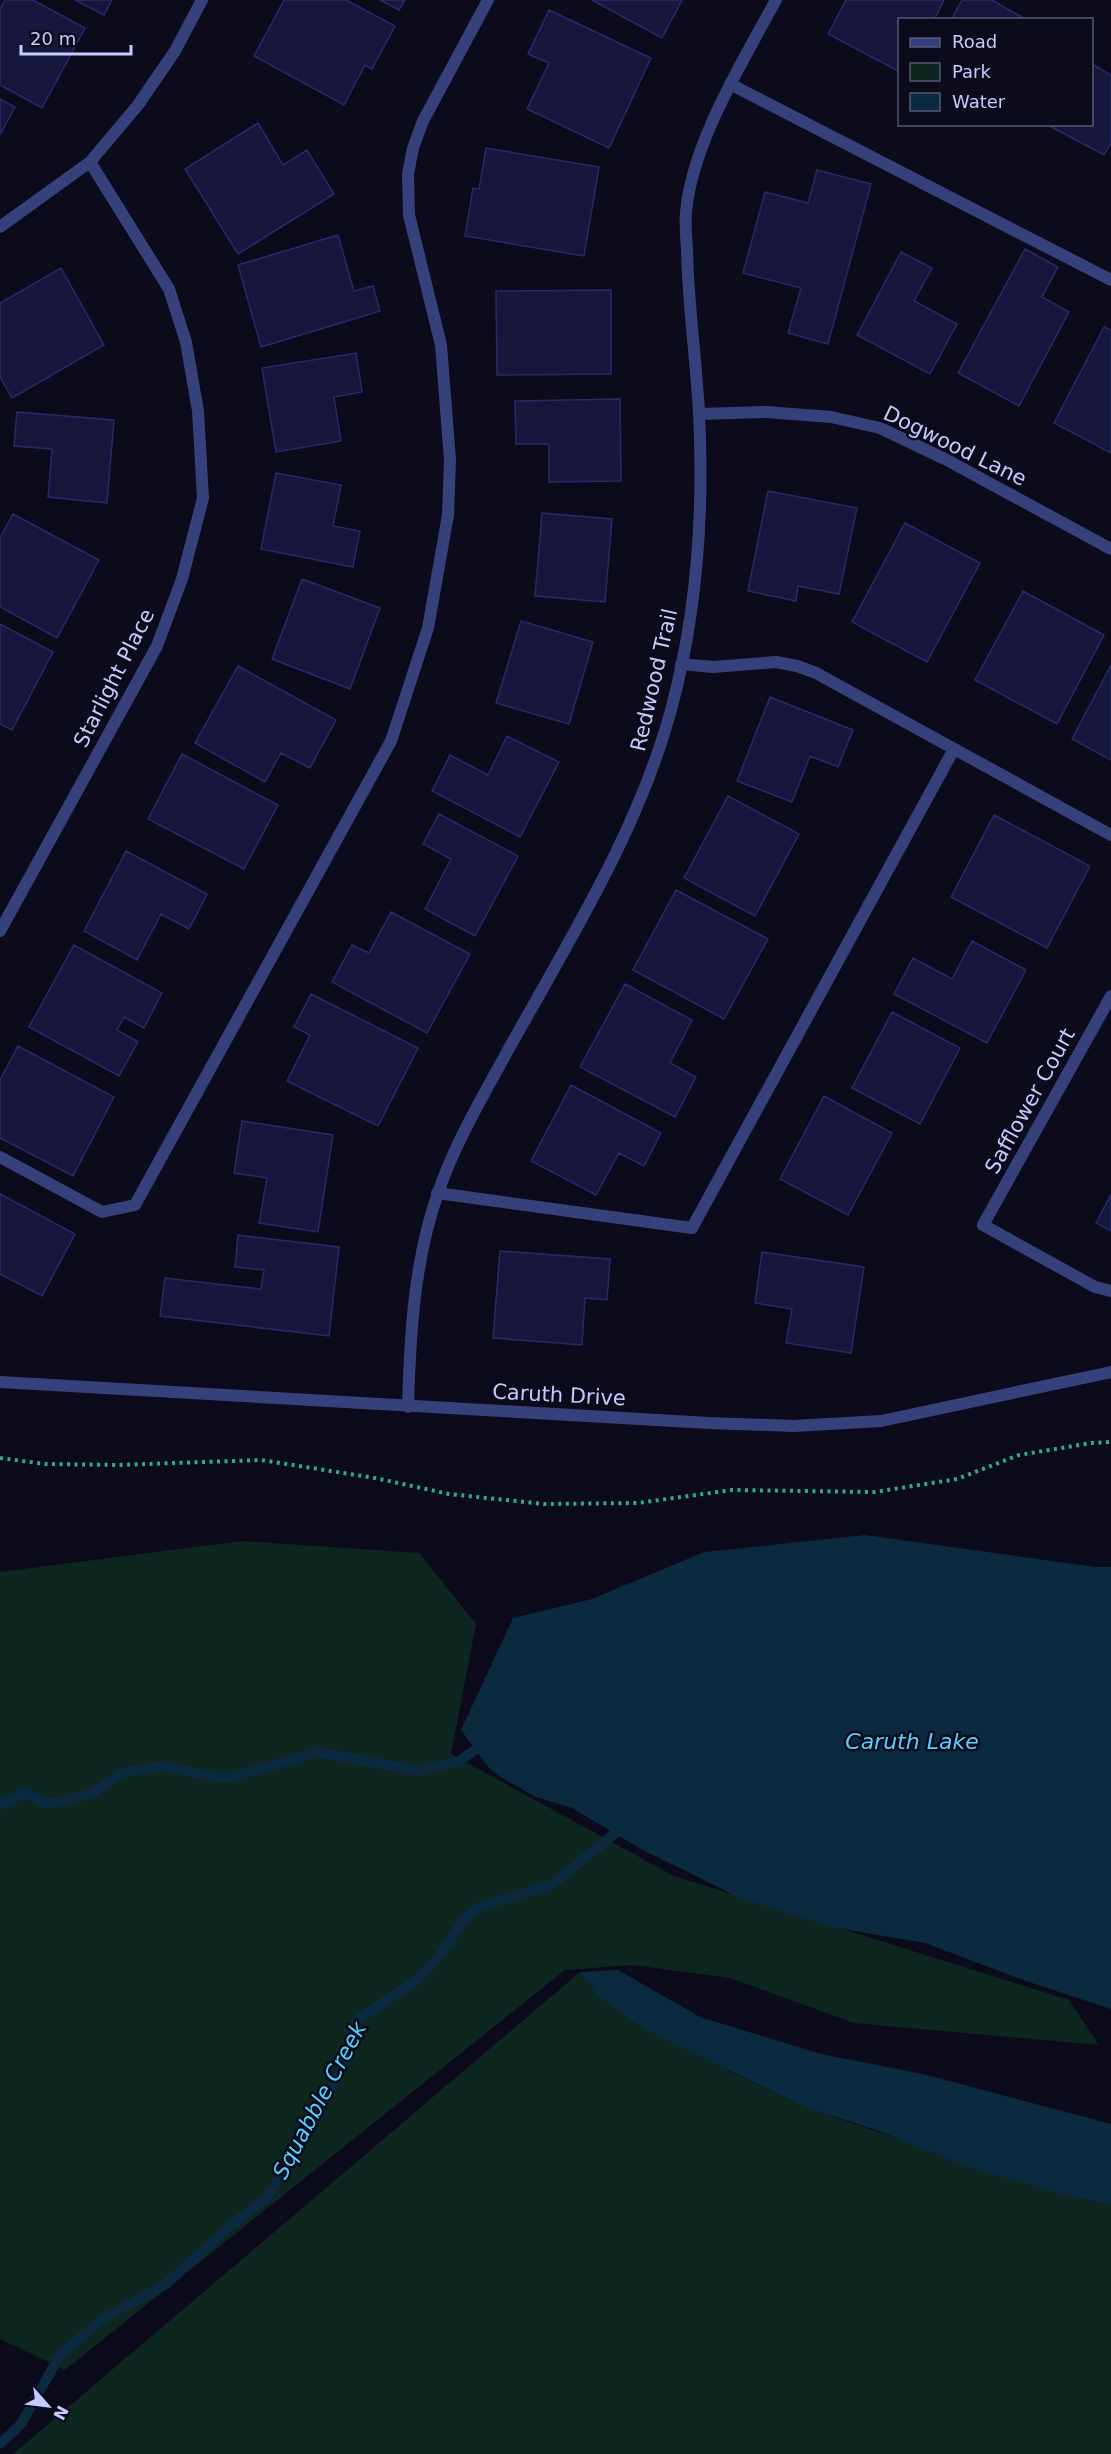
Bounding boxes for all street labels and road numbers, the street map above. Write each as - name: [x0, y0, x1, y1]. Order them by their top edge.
- street label: Dogwood Lane: [880, 401, 1030, 491]
- street label: Starlight Place: [69, 605, 159, 751]
- street label: Redwood Trail: [626, 606, 682, 754]
- street label: Safflower Court: [980, 1024, 1080, 1178]
- street label: Caruth Drive: [492, 1380, 626, 1410]

